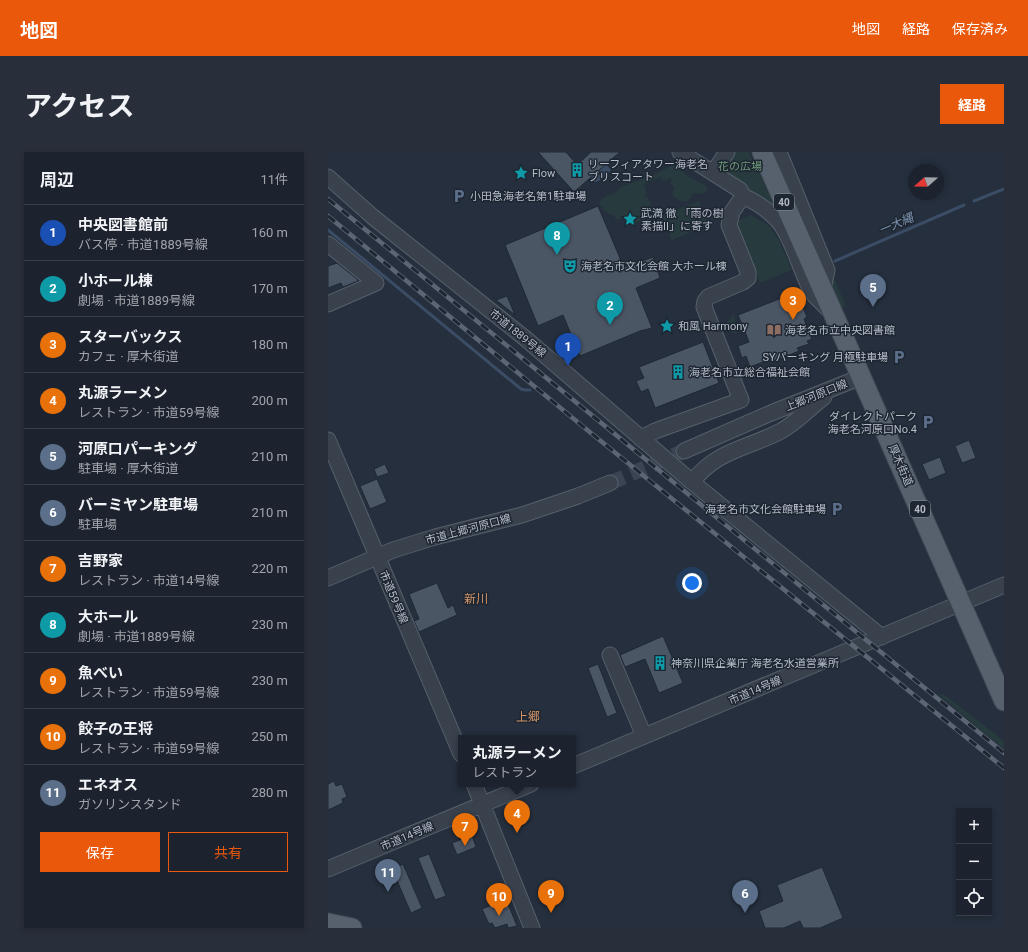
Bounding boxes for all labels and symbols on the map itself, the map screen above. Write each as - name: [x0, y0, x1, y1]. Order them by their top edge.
- place label: リーフィアタワー海老名 ブリスコート: [588, 158, 708, 184]
- park label: 花の広場: [718, 160, 762, 173]
- building icon: リーフィアタワー海老名 ブリスコート: [569, 162, 585, 178]
- north arrow: [908, 164, 944, 200]
- place icon: Flow: [513, 165, 529, 181]
- place label: Flow: [532, 167, 556, 180]
- parking icon: 小田急海老名第1駐車場: [451, 188, 467, 204]
- place label: 小田急海老名第1駐車場: [470, 190, 586, 203]
- road number: 40: [774, 194, 794, 210]
- place label: 武満 徹 「雨の樹 素描II」に寄す: [641, 207, 723, 233]
- water label: 一大縄: [877, 210, 917, 237]
- place icon: 武満 徹 「雨の樹 素描II」に寄す: [622, 211, 638, 227]
- pin: 8: [544, 222, 570, 255]
- theatre icon: 海老名市文化会館 大ホール棟: [562, 258, 578, 274]
- place label: 海老名市文化会館 大ホール棟: [581, 260, 727, 273]
- pin: 5: [860, 274, 886, 307]
- pin: 3: [780, 287, 806, 320]
- pin: 2: [597, 292, 623, 325]
- street label: 市道1889号線: [487, 307, 548, 360]
- place icon: 和風 Harmony: [659, 318, 675, 334]
- place label: 和風 Harmony: [678, 320, 748, 333]
- library icon: 海老名市立中央図書館: [766, 322, 782, 338]
- place label: 海老名市立中央図書館: [785, 324, 895, 337]
- pin: 1: [555, 333, 581, 366]
- parking icon: SYパーキング 月極駐車場: [891, 349, 907, 365]
- place label: SYパーキング 月極駐車場: [762, 351, 888, 364]
- building icon: 海老名市立総合福祉会館: [670, 364, 686, 380]
- place label: 海老名市立総合福祉会館: [689, 366, 810, 379]
- street label: 上郷河原口線: [783, 377, 849, 414]
- place label: ダイレクトパーク 海老名河原口No.4: [828, 410, 917, 436]
- parking icon: ダイレクトパーク 海老名河原口No.4: [920, 414, 936, 430]
- street label: 厚木街道: [886, 442, 915, 488]
- parking icon: 海老名市文化会館駐車場: [829, 501, 845, 517]
- road number: 40: [910, 501, 930, 517]
- place label: 海老名市文化会館駐車場: [705, 503, 826, 516]
- street label: 市道上郷河原口線: [424, 512, 512, 547]
- street label: 市道59号線: [377, 569, 411, 626]
- your location: [682, 573, 702, 593]
- district label: 新川: [464, 592, 488, 606]
- building icon: 神奈川県企業庁 海老名水道営業所: [652, 655, 668, 671]
- place label: 神奈川県企業庁 海老名水道営業所: [671, 657, 840, 670]
- street label: 市道14号線: [727, 673, 784, 707]
- district label: 上郷: [516, 710, 540, 724]
- pin: 4: [504, 800, 530, 833]
- pin: 7: [452, 813, 478, 846]
- street label: 市道14号線: [379, 819, 436, 853]
- pin: 11: [375, 859, 401, 892]
- pin: 9: [538, 880, 564, 913]
- pin: 6: [732, 880, 758, 913]
- pin: 10: [486, 883, 512, 916]

